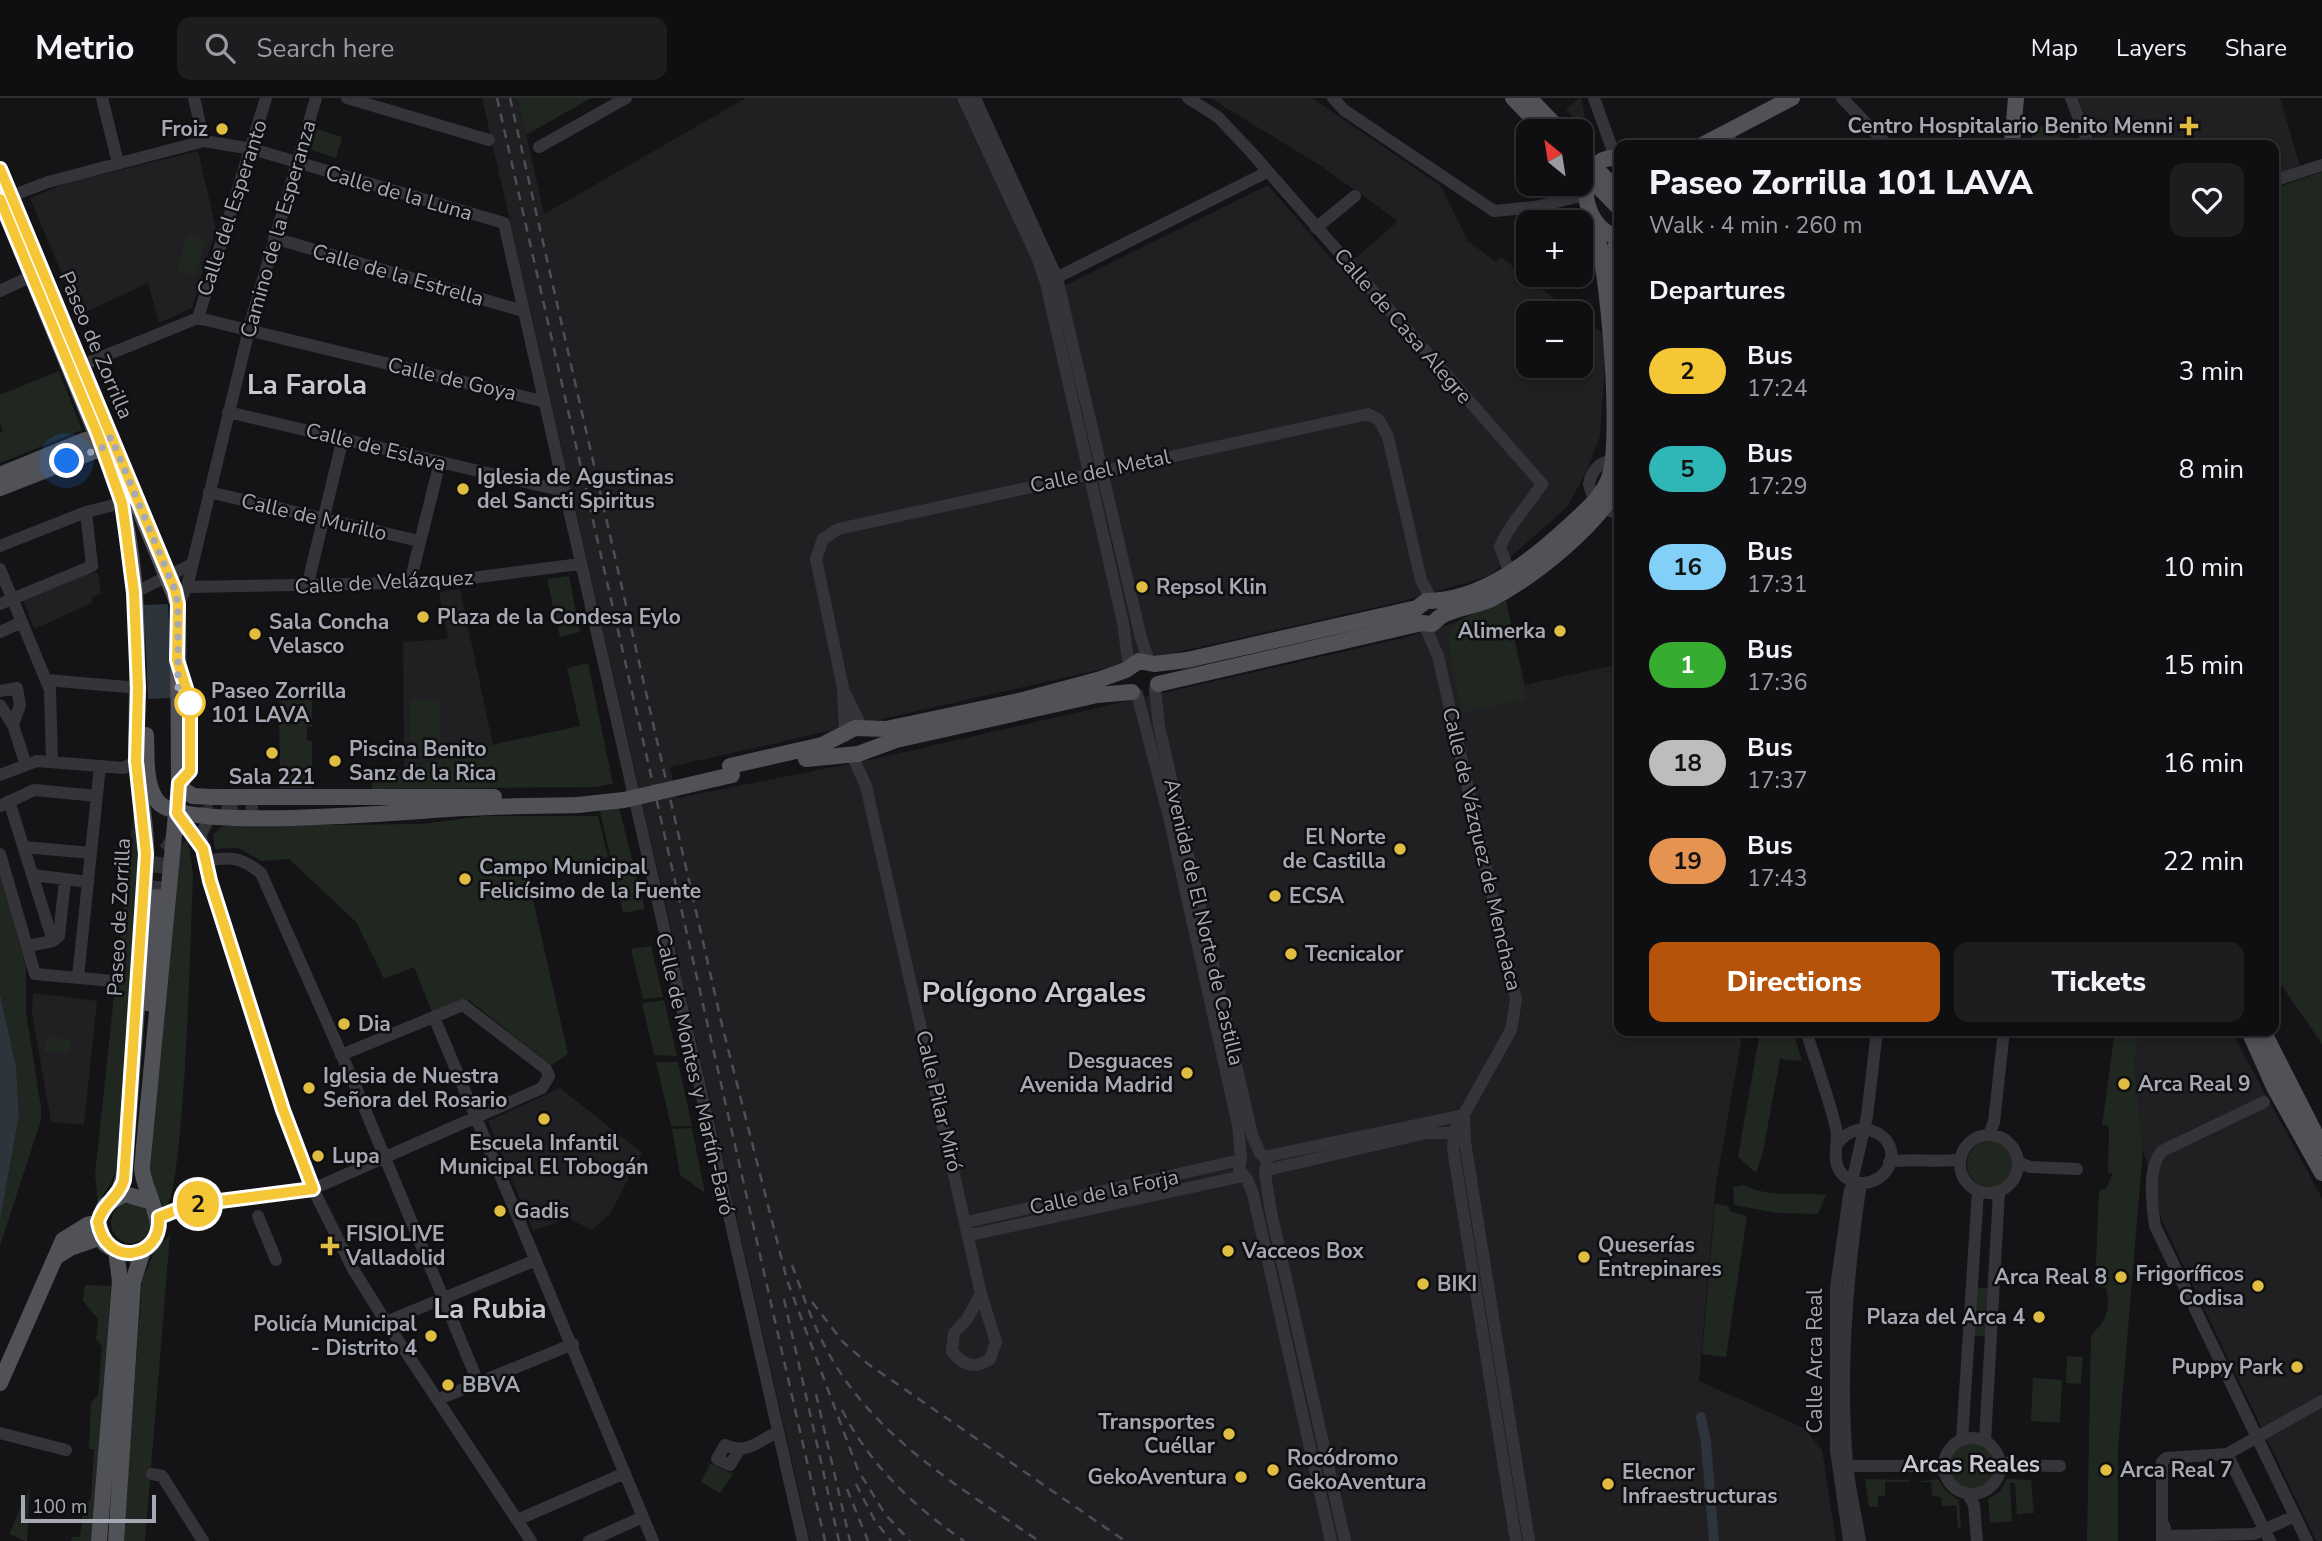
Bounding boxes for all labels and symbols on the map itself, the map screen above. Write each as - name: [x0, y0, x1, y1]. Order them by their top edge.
- place label: Centro Hospitalario Benito Menni: [1848, 112, 2173, 140]
- place label: Froiz: [161, 115, 208, 143]
- street label: Calle del Esperanto: [190, 116, 274, 300]
- marker: Centro Hospitalario Benito Menni: [2179, 116, 2199, 136]
- street label: Camino de la Esperanza: [234, 117, 322, 341]
- north arrow: [1516, 119, 1592, 196]
- marker: Froiz: [214, 121, 230, 137]
- street label: Calle de la Luna: [322, 159, 476, 227]
- street label: Calle de la Estrella: [309, 237, 487, 313]
- street label: Calle de Casa Alegre: [1328, 242, 1478, 410]
- street label: Paseo de Zorrilla: [52, 267, 140, 423]
- street label: Calle de Goya: [385, 351, 519, 407]
- district label: La Farola: [247, 366, 367, 404]
- street label: Calle de Eslava: [303, 416, 449, 478]
- street label: Calle del Metal: [1027, 442, 1173, 500]
- your location: [49, 443, 84, 478]
- place label: Iglesia de Agustinas del Sancti Spiritus: [477, 463, 674, 515]
- marker: Iglesia de Agustinas del Sancti Spiritus: [455, 481, 471, 497]
- street label: Calle de Murillo: [238, 487, 390, 547]
- street label: Calle de Velázquez: [294, 563, 474, 601]
- place label: Repsol Klin: [1156, 573, 1267, 601]
- marker: Repsol Klin: [1134, 579, 1150, 595]
- place label: Plaza de la Condesa Eylo: [437, 603, 681, 631]
- place label: Sala Concha Velasco: [268, 608, 389, 660]
- marker: Plaza de la Condesa Eylo: [415, 609, 431, 625]
- place label: Alimerka: [1458, 617, 1546, 645]
- marker: Alimerka: [1552, 623, 1568, 639]
- marker: Sala Concha Velasco: [247, 626, 263, 642]
- place label: Paseo Zorrilla 101 LAVA: [211, 677, 346, 729]
- marker: Paseo Zorrilla 101 LAVA: [175, 688, 205, 718]
- street label: Calle de Vázquez de Menchaca: [1436, 704, 1528, 994]
- place label: Piscina Benito Sanz de la Rica: [349, 735, 496, 787]
- marker: Sala 221: [264, 745, 280, 761]
- marker: Piscina Benito Sanz de la Rica: [327, 753, 343, 769]
- place label: Sala 221: [229, 763, 315, 791]
- street label: Avenida de El Norte de Castilla: [1157, 776, 1251, 1068]
- place label: El Norte de Castilla: [1283, 823, 1386, 875]
- street label: Paseo de Zorrilla: [101, 837, 137, 997]
- marker: El Norte de Castilla: [1392, 841, 1408, 857]
- place label: Campo Municipal Felicísimo de la Fuente: [479, 853, 701, 905]
- marker: Campo Municipal Felicísimo de la Fuente: [457, 871, 473, 887]
- place label: ECSA: [1289, 882, 1345, 910]
- marker: ECSA: [1267, 888, 1283, 904]
- street label: Calle de Montes y Martín-Baró: [649, 930, 741, 1218]
- place label: Tecnicalor: [1305, 940, 1404, 968]
- marker: Tecnicalor: [1283, 946, 1299, 962]
- district label: Polígono Argales: [922, 974, 1146, 1012]
- place label: Dia: [358, 1010, 391, 1038]
- marker: Dia: [336, 1016, 352, 1032]
- street label: Calle Pilar Miró: [909, 1028, 969, 1174]
- place label: Desguaces Avenida Madrid: [1020, 1047, 1173, 1099]
- place label: Iglesia de Nuestra Señora del Rosario: [323, 1062, 507, 1114]
- marker: Desguaces Avenida Madrid: [1179, 1065, 1195, 1081]
- place label: Arca Real 9: [2138, 1070, 2251, 1098]
- marker: Arca Real 9: [2116, 1076, 2132, 1092]
- marker: Iglesia de Nuestra Señora del Rosario: [301, 1080, 317, 1096]
- marker: Escuela Infantil Municipal El Tobogán: [536, 1111, 552, 1127]
- place label: Escuela Infantil Municipal El Tobogán: [439, 1129, 649, 1181]
- place label: Lupa: [332, 1142, 380, 1170]
- marker: Lupa: [310, 1148, 326, 1164]
- street label: Calle de la Forja: [1027, 1163, 1181, 1221]
- line badge: 2: [175, 1181, 221, 1227]
- place label: Gadis: [514, 1197, 569, 1225]
- marker: Gadis: [492, 1203, 508, 1219]
- place label: FISIOLIVE Valladolid: [345, 1220, 445, 1272]
- place label: Queserías Entrepinares: [1598, 1231, 1722, 1283]
- marker: FISIOLIVE Valladolid: [320, 1236, 340, 1256]
- place label: Vacceos Box: [1241, 1237, 1364, 1265]
- marker: Vacceos Box: [1220, 1243, 1236, 1259]
- marker: Queserías Entrepinares: [1576, 1249, 1592, 1265]
- place label: Frigoríficos Codisa: [2136, 1260, 2244, 1312]
- place label: Arca Real 8: [1994, 1263, 2107, 1291]
- marker: Arca Real 8: [2113, 1269, 2129, 1285]
- place label: BIKI: [1437, 1270, 1477, 1298]
- marker: BIKI: [1415, 1276, 1431, 1292]
- marker: Frigoríficos Codisa: [2250, 1278, 2266, 1294]
- street label: Calle Arca Real: [1801, 1288, 1829, 1434]
- district label: La Rubia: [433, 1290, 547, 1328]
- place label: Plaza del Arca 4: [1866, 1303, 2025, 1331]
- marker: Plaza del Arca 4: [2031, 1309, 2047, 1325]
- place label: Policía Municipal - Distrito 4: [253, 1310, 417, 1362]
- marker: Policía Municipal - Distrito 4: [423, 1328, 439, 1344]
- place label: Puppy Park: [2171, 1353, 2284, 1381]
- marker: Puppy Park: [2289, 1359, 2305, 1375]
- place label: BBVA: [462, 1371, 520, 1399]
- marker: BBVA: [440, 1377, 456, 1393]
- place label: Transportes Cuéllar: [1098, 1408, 1216, 1460]
- marker: Transportes Cuéllar: [1221, 1426, 1237, 1442]
- place label: Rocódromo GekoAventura: [1287, 1444, 1426, 1496]
- district label: Arcas Reales: [1902, 1449, 2040, 1480]
- place label: Arca Real 7: [2120, 1456, 2233, 1484]
- place label: Elecnor Infraestructuras: [1622, 1458, 1777, 1510]
- marker: Rocódromo GekoAventura: [1265, 1462, 1281, 1478]
- marker: Arca Real 7: [2098, 1462, 2114, 1478]
- place label: GekoAventura: [1088, 1463, 1227, 1491]
- marker: GekoAventura: [1233, 1469, 1249, 1485]
- marker: Elecnor Infraestructuras: [1600, 1476, 1616, 1492]
- scale bar: [21, 1492, 156, 1524]

